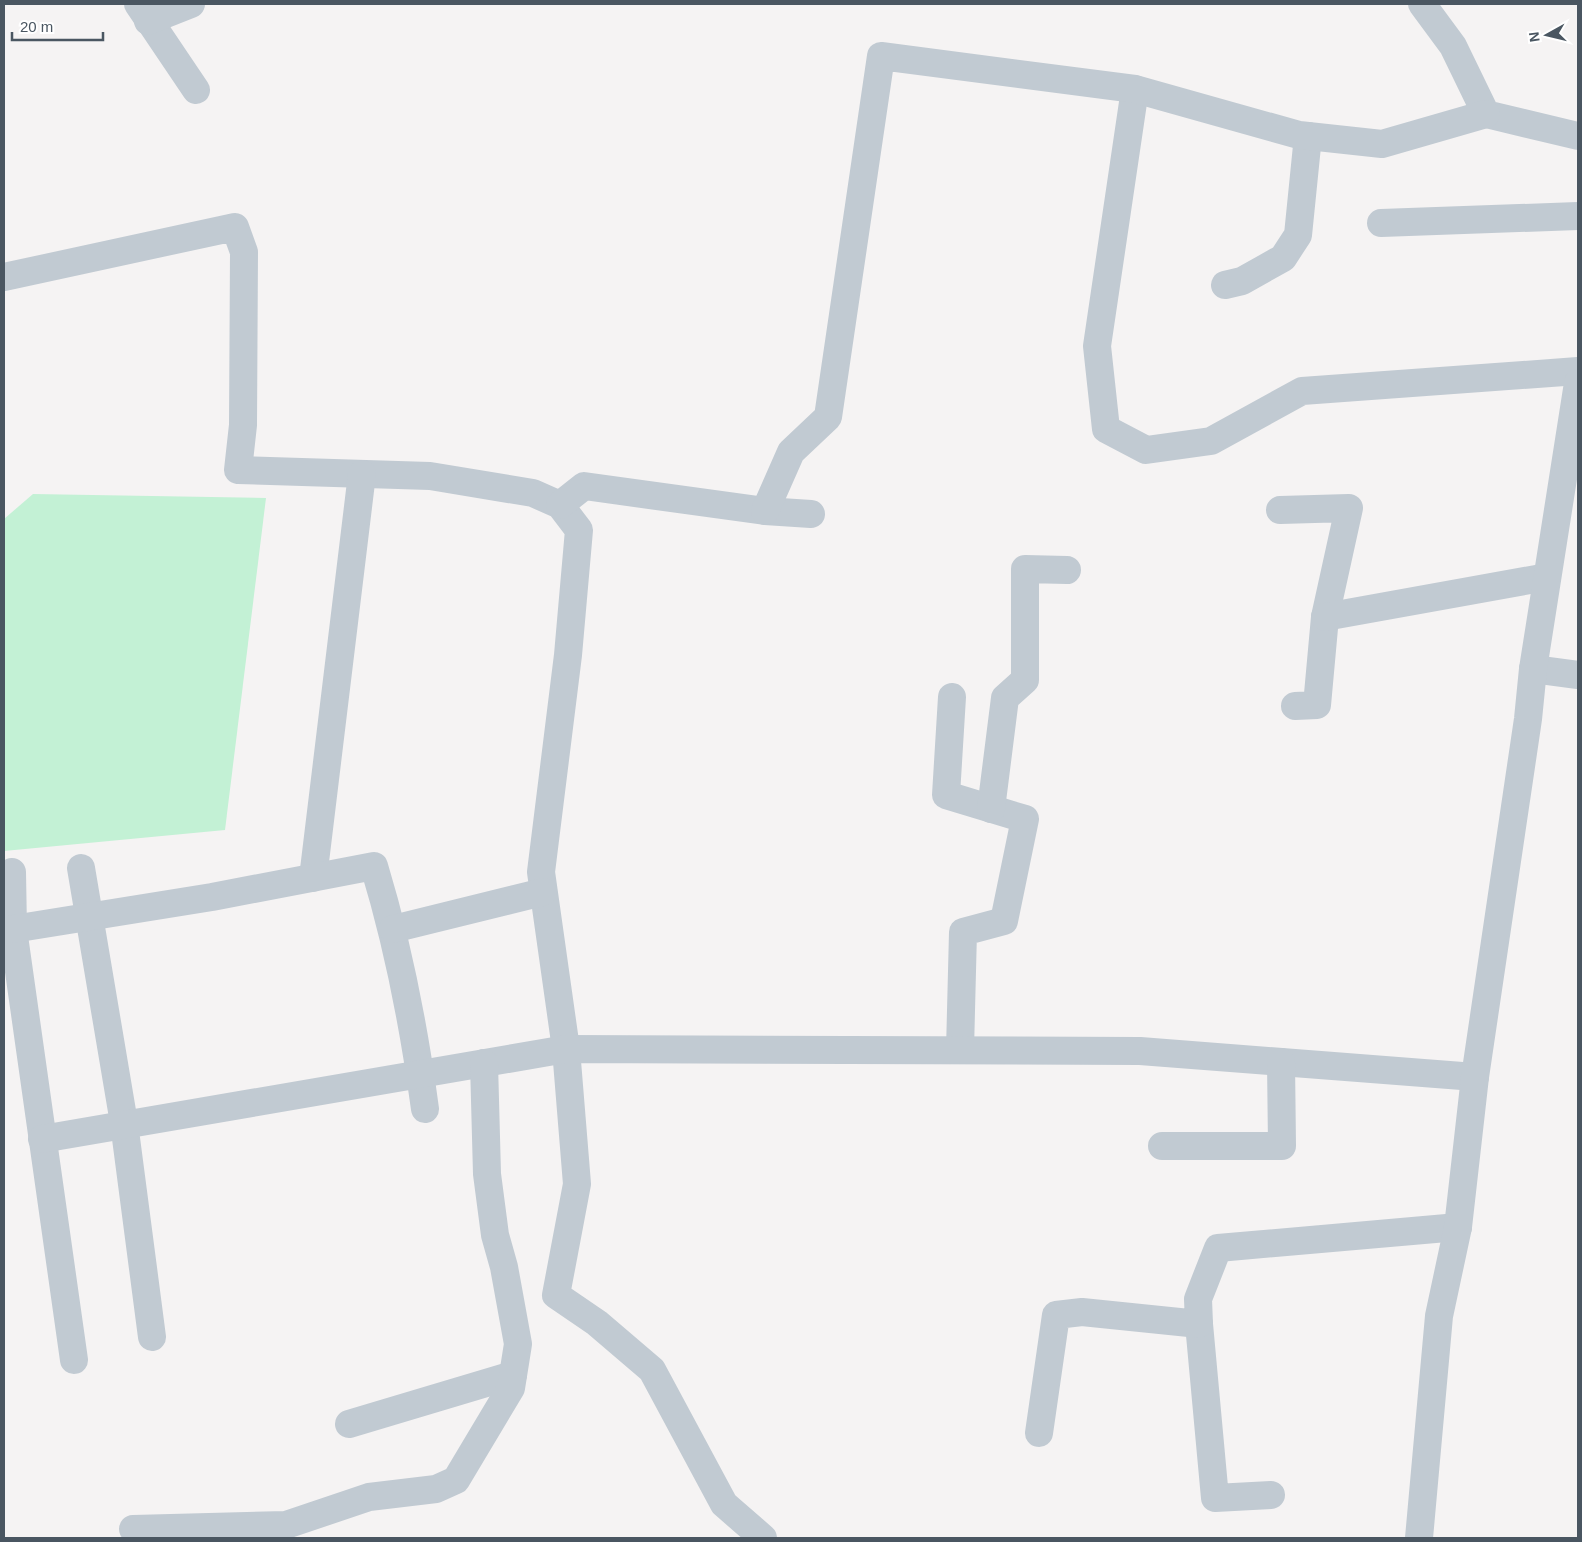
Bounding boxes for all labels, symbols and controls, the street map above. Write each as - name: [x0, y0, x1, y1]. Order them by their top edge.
- scale bar: [12, 10, 104, 42]
- north arrow: [1522, 10, 1572, 60]
- text: 20 m: [20, 18, 53, 35]
- text: N: [1525, 31, 1543, 43]

